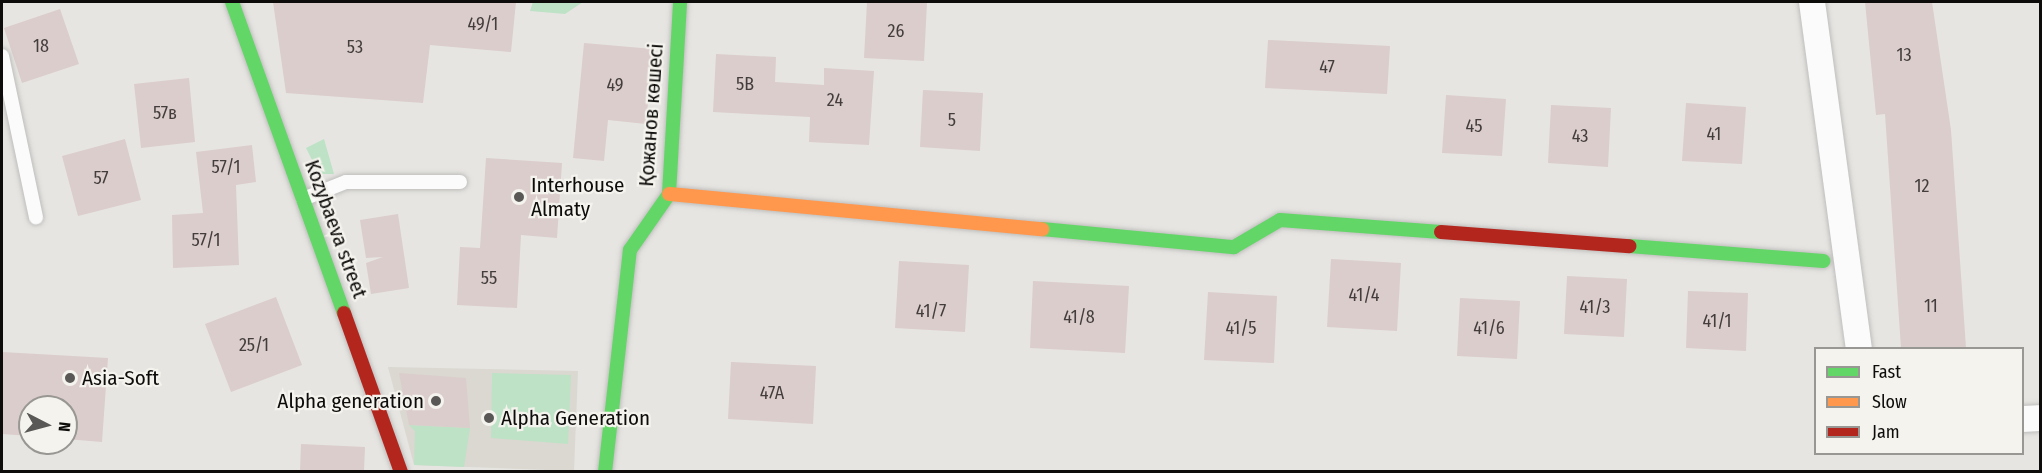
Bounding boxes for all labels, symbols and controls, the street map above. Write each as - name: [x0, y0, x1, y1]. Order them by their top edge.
- house number: 49/1: [468, 13, 498, 35]
- house number: 26: [888, 20, 904, 42]
- house number: 18: [33, 35, 49, 57]
- house number: 53: [347, 36, 363, 58]
- street label: Қожанов көшесі: [633, 42, 669, 188]
- house number: 13: [1896, 44, 1912, 66]
- house number: 47: [1319, 56, 1335, 78]
- house number: 5В: [736, 73, 754, 95]
- house number: 49: [606, 74, 624, 96]
- house number: 24: [827, 89, 843, 111]
- house number: 57в: [153, 102, 177, 124]
- house number: 5: [948, 109, 956, 131]
- house number: 45: [1466, 115, 1482, 137]
- house number: 41: [1707, 123, 1721, 145]
- house number: 43: [1572, 125, 1588, 147]
- house number: 57/1: [212, 156, 240, 178]
- street label: Kozybaeva street: [299, 156, 373, 302]
- house number: 57: [93, 167, 109, 189]
- place label: Interhouse Almaty: [531, 172, 624, 222]
- house number: 12: [1915, 175, 1929, 197]
- marker: Interhouse Almaty: [512, 190, 526, 204]
- house number: 57/1: [192, 229, 220, 251]
- house number: 55: [481, 267, 497, 289]
- house number: 41/4: [1349, 284, 1379, 306]
- house number: 11: [1924, 295, 1938, 317]
- house number: 41/3: [1580, 296, 1610, 318]
- house number: 41/7: [916, 300, 946, 322]
- house number: 41/8: [1063, 306, 1095, 328]
- house number: 41/1: [1702, 310, 1732, 332]
- house number: 41/5: [1225, 317, 1257, 339]
- house number: 41/6: [1473, 317, 1505, 339]
- house number: 25/1: [239, 334, 269, 356]
- legend: [1814, 347, 2024, 455]
- text: Fast: [1872, 361, 1901, 383]
- place label: Asia-Soft: [82, 365, 159, 391]
- marker: Asia-Soft: [63, 371, 77, 385]
- house number: 47А: [760, 382, 784, 404]
- place label: Alpha generation: [277, 388, 424, 414]
- text: Slow: [1872, 391, 1907, 413]
- marker: Alpha generation: [429, 394, 443, 408]
- north arrow: [18, 395, 78, 455]
- place label: Alpha Generation: [501, 405, 650, 431]
- marker: Alpha Generation: [482, 411, 496, 425]
- text: N: [54, 421, 74, 432]
- text: Jam: [1872, 421, 1900, 443]

